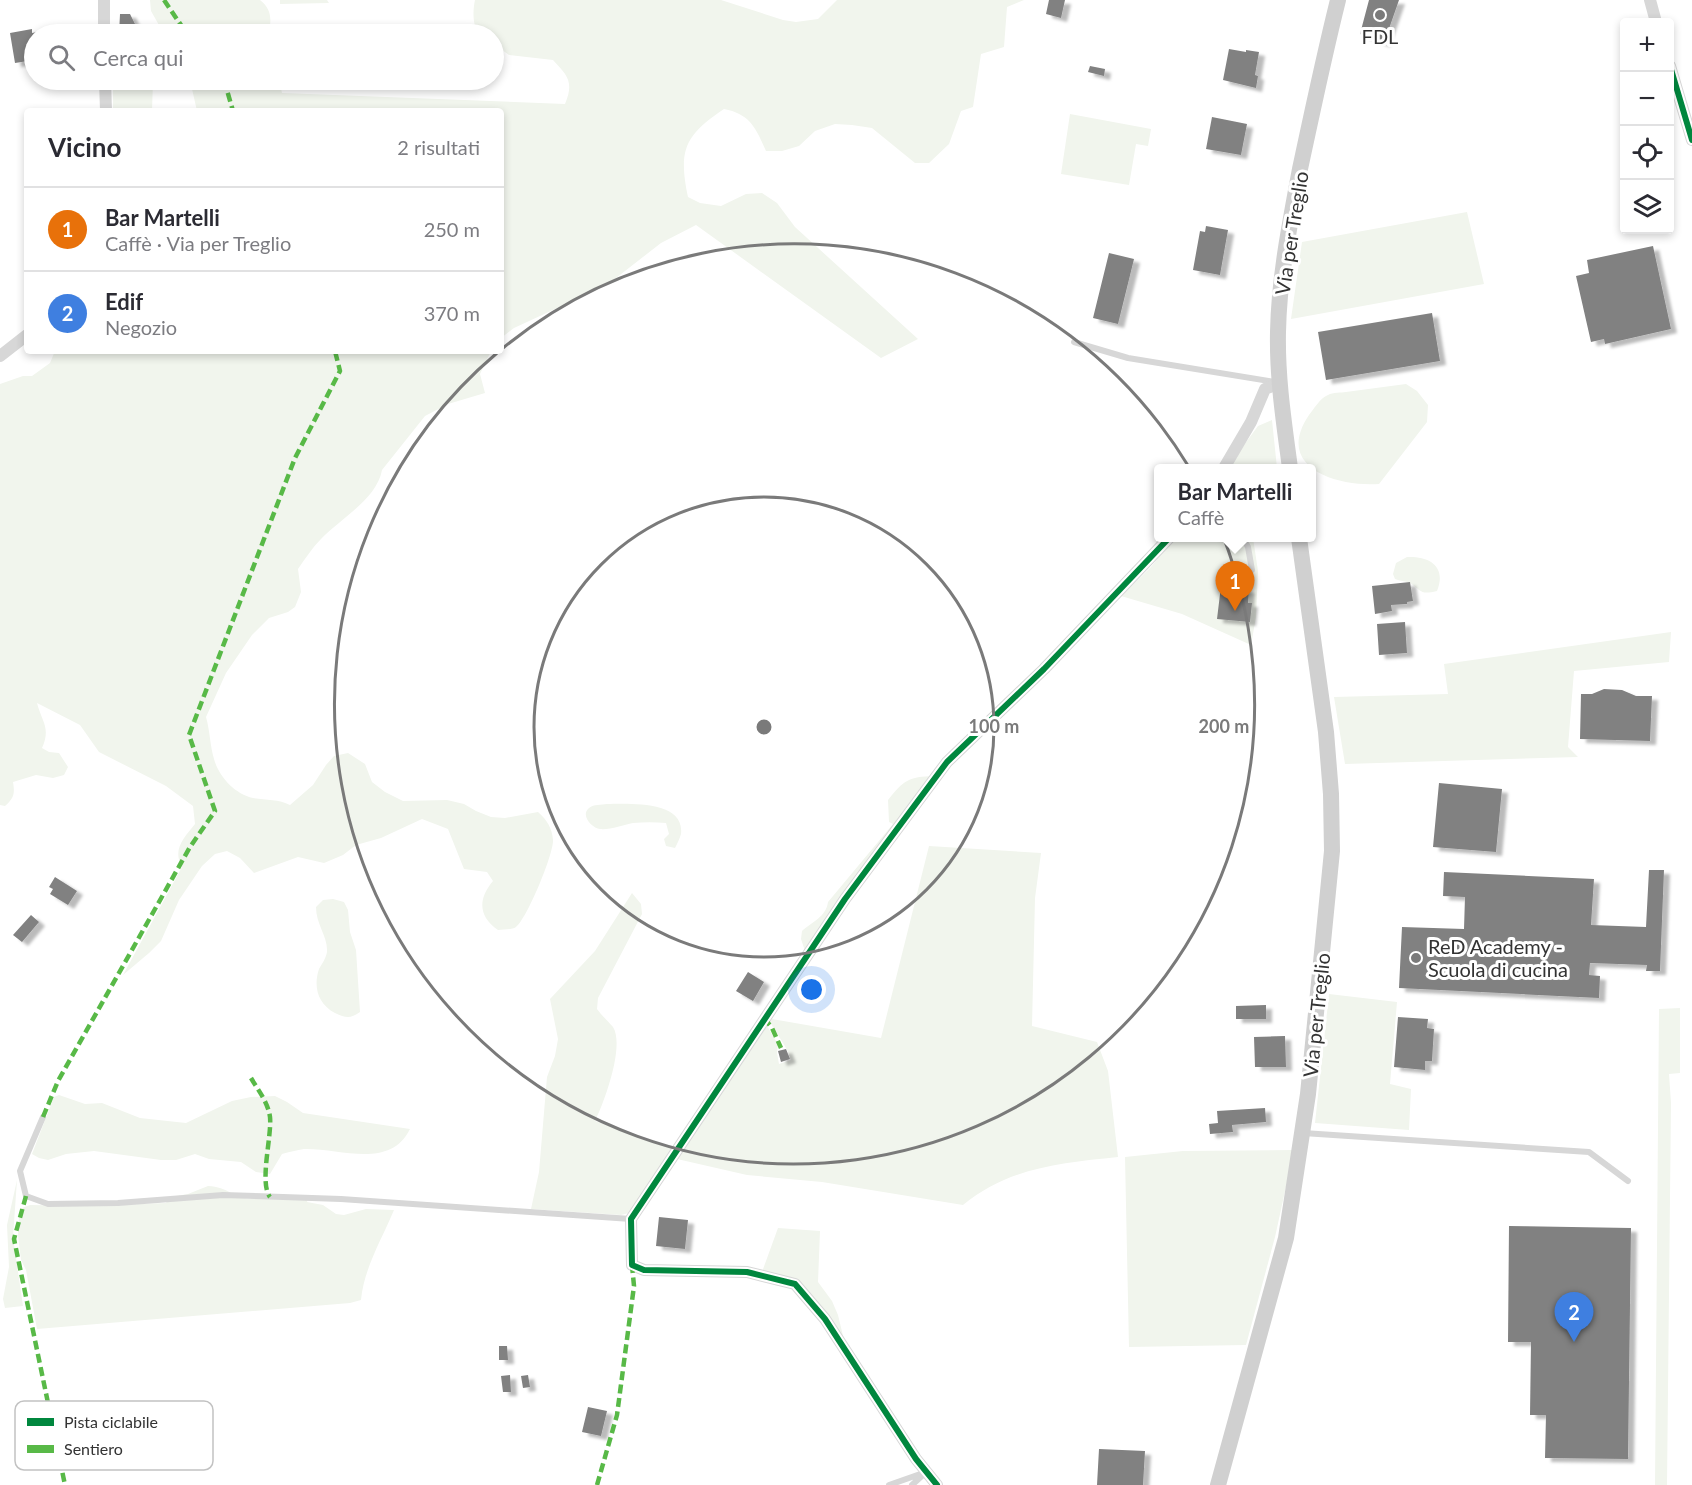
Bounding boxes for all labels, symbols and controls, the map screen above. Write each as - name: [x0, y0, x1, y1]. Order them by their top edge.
- marker: FDL: [1373, 8, 1387, 22]
- map controls: [1620, 18, 1674, 234]
- button: +: [1620, 18, 1674, 72]
- search box: [24, 24, 504, 90]
- place label: FDL: [1362, 24, 1398, 48]
- icon: search: [45, 41, 78, 74]
- text: Cerca qui: [93, 44, 184, 71]
- button: −: [1620, 72, 1674, 126]
- button: locate: [1620, 126, 1674, 180]
- text: Vicino: [48, 131, 121, 163]
- text: 2 risultati: [397, 135, 480, 159]
- street label: Via per Treglio: [1269, 169, 1313, 297]
- button: layers: [1620, 180, 1674, 234]
- text: Bar Martelli: [105, 204, 220, 231]
- text: 1: [62, 217, 73, 241]
- text: 250 m: [424, 217, 480, 241]
- text: Caffè · Via per Treglio: [105, 231, 291, 255]
- text: Edif: [105, 288, 143, 315]
- text: 2: [62, 301, 73, 325]
- text: 370 m: [424, 301, 480, 325]
- text: Negozio: [105, 315, 177, 339]
- popup: [1154, 464, 1316, 542]
- text: Bar Martelli: [1178, 478, 1292, 505]
- text: Caffè: [1178, 505, 1224, 529]
- pin: 1: [1216, 562, 1254, 611]
- text: 100 m: [969, 715, 1019, 737]
- text: 200 m: [1199, 715, 1249, 737]
- centre of rings: [754, 717, 774, 737]
- place label: ReD Academy - Scuola di cucina: [1428, 934, 1568, 981]
- marker: ReD Academy - Scuola di cucina: [1409, 951, 1423, 965]
- street label: Via per Treglio: [1298, 952, 1334, 1078]
- your location: [797, 975, 826, 1004]
- pin: 2: [1554, 1292, 1594, 1342]
- legend: [15, 1401, 213, 1470]
- text: Pista ciclabile: [64, 1412, 158, 1431]
- text: Sentiero: [64, 1439, 123, 1458]

